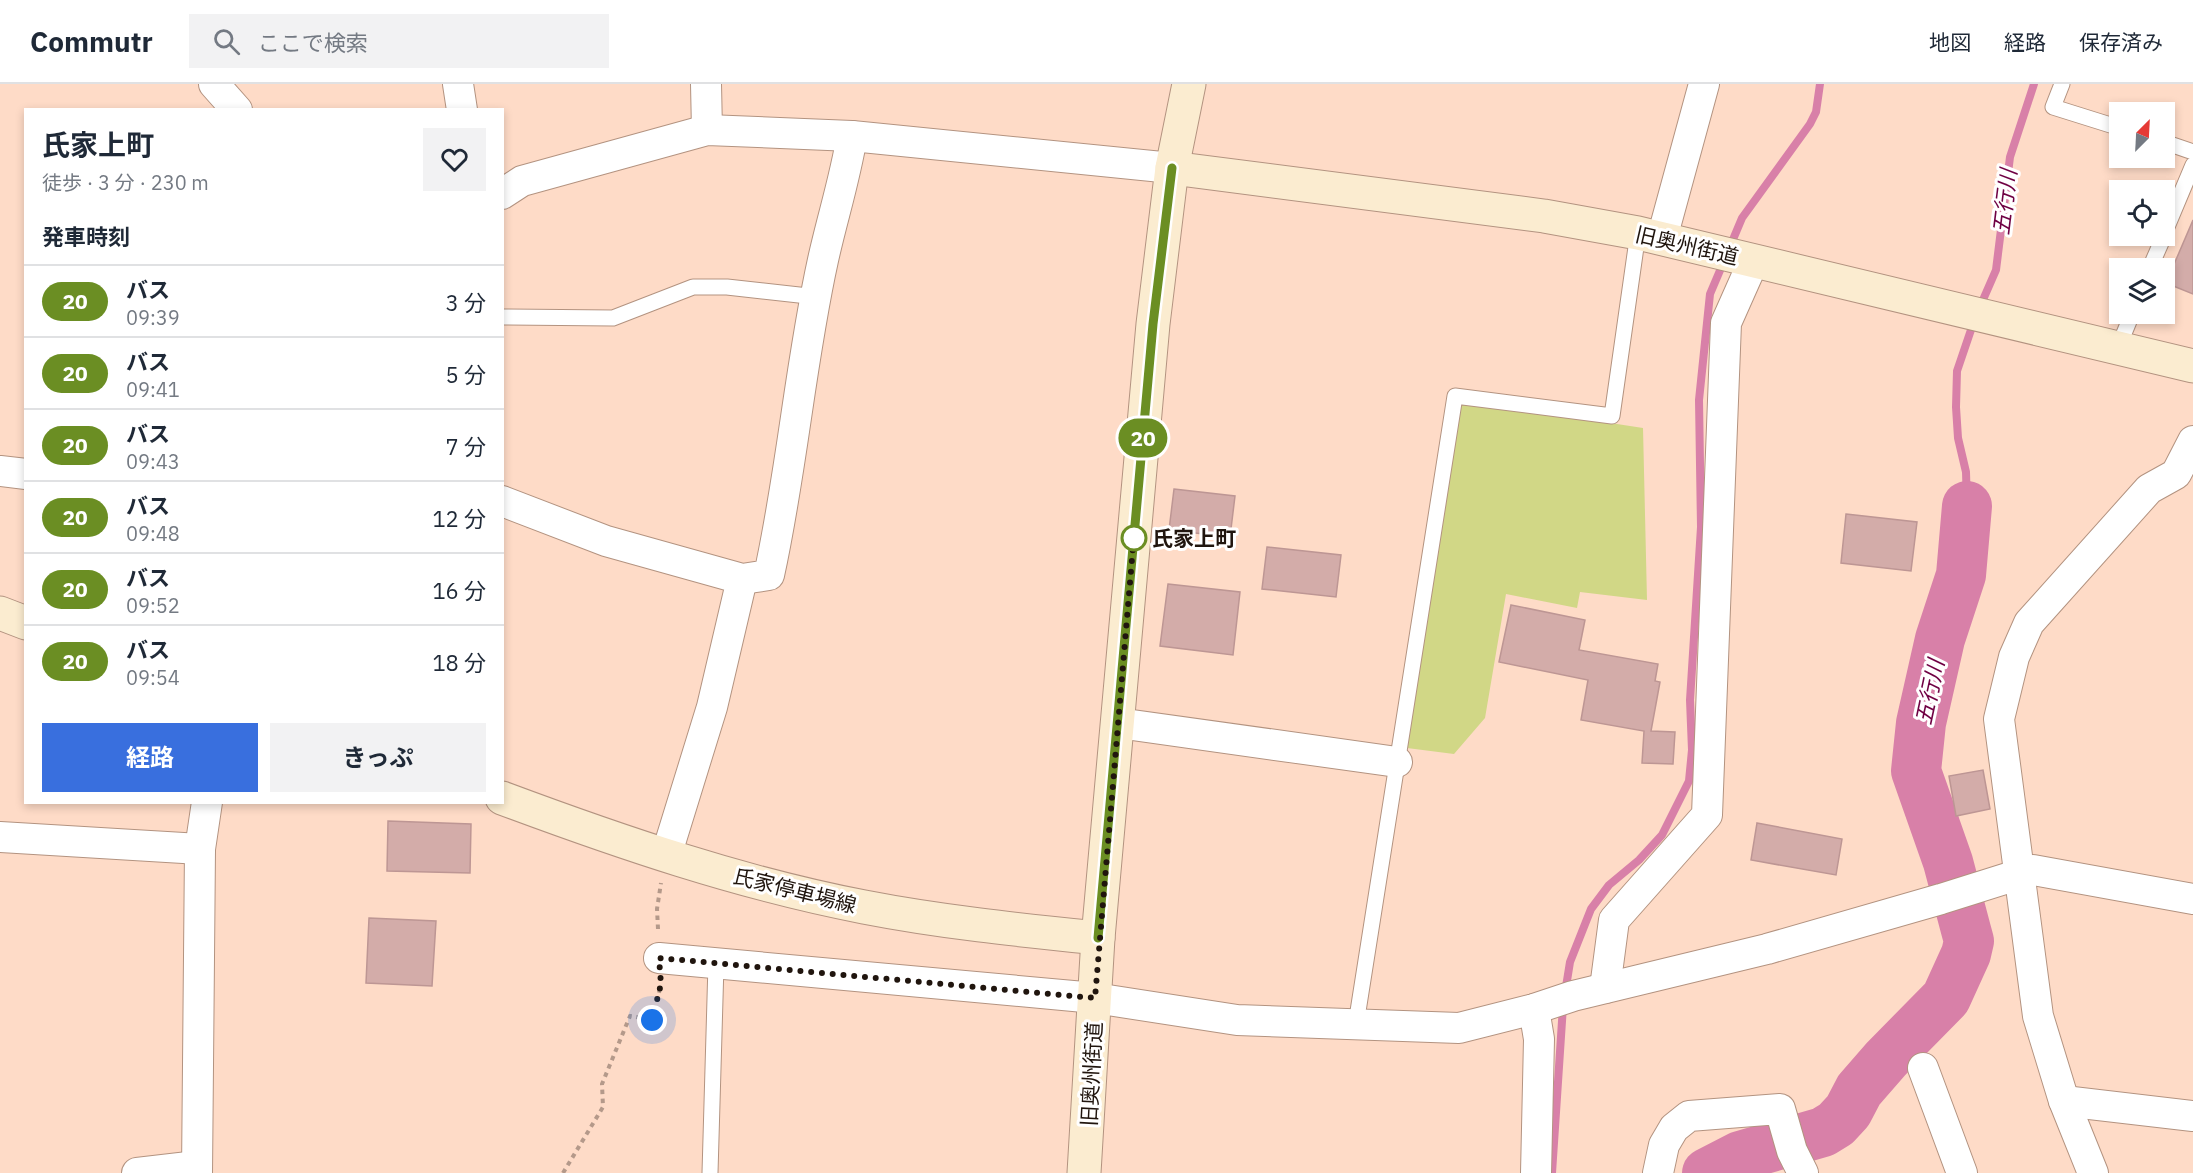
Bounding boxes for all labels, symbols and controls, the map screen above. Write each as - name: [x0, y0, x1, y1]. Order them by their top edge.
- search box: [189, 14, 609, 68]
- text: Commutr: [30, 23, 153, 60]
- icon: search: [210, 25, 243, 58]
- text: ここで検索: [258, 28, 368, 57]
- text: 地図: [1929, 28, 1971, 56]
- text: 経路: [2004, 28, 2046, 56]
- text: 保存済み: [2079, 28, 2163, 56]
- north arrow: [2109, 102, 2175, 168]
- map controls: [2109, 102, 2175, 324]
- text: 氏家上町: [42, 126, 154, 163]
- button: heart: [423, 128, 486, 191]
- water label: 五行川: [1986, 166, 2023, 237]
- text: 徒歩 · 3 分 · 230 m: [42, 169, 209, 196]
- button: locate: [2109, 180, 2175, 246]
- street label: 旧奥州街道: [1633, 220, 1741, 270]
- text: 発車時刻: [42, 222, 130, 251]
- button: layers: [2109, 258, 2175, 324]
- text: バス: [126, 275, 170, 304]
- text: 20: [62, 287, 88, 315]
- text: 3 分: [446, 288, 486, 317]
- text: 09:39: [126, 304, 180, 331]
- text: バス: [126, 347, 170, 376]
- text: 20: [62, 359, 88, 387]
- text: 5 分: [446, 360, 486, 389]
- text: 09:41: [126, 376, 180, 403]
- line badge: 20: [1116, 418, 1170, 458]
- text: バス: [126, 419, 170, 448]
- text: 20: [1130, 424, 1156, 452]
- text: 20: [62, 431, 88, 459]
- text: 7 分: [446, 432, 486, 461]
- text: 09:43: [126, 448, 180, 475]
- text: バス: [126, 491, 170, 520]
- text: 20: [62, 503, 88, 531]
- text: 12 分: [432, 504, 486, 533]
- text: 09:48: [126, 520, 180, 547]
- place label: 氏家上町: [1152, 524, 1236, 552]
- marker: 氏家上町: [1121, 525, 1147, 551]
- text: バス: [126, 563, 170, 592]
- text: 20: [62, 575, 88, 603]
- text: 16 分: [432, 576, 486, 605]
- text: 09:52: [126, 592, 180, 619]
- text: バス: [126, 635, 170, 664]
- text: 20: [62, 647, 88, 675]
- text: 18 分: [432, 648, 486, 677]
- water label: 五行川: [1908, 655, 1950, 727]
- text: 09:54: [126, 664, 180, 691]
- button: 経路: [42, 723, 258, 792]
- button: きっぷ: [270, 723, 486, 792]
- street label: 氏家停車場線: [730, 861, 860, 919]
- your location: [637, 1005, 667, 1035]
- street label: 旧奥州街道: [1074, 1021, 1108, 1127]

